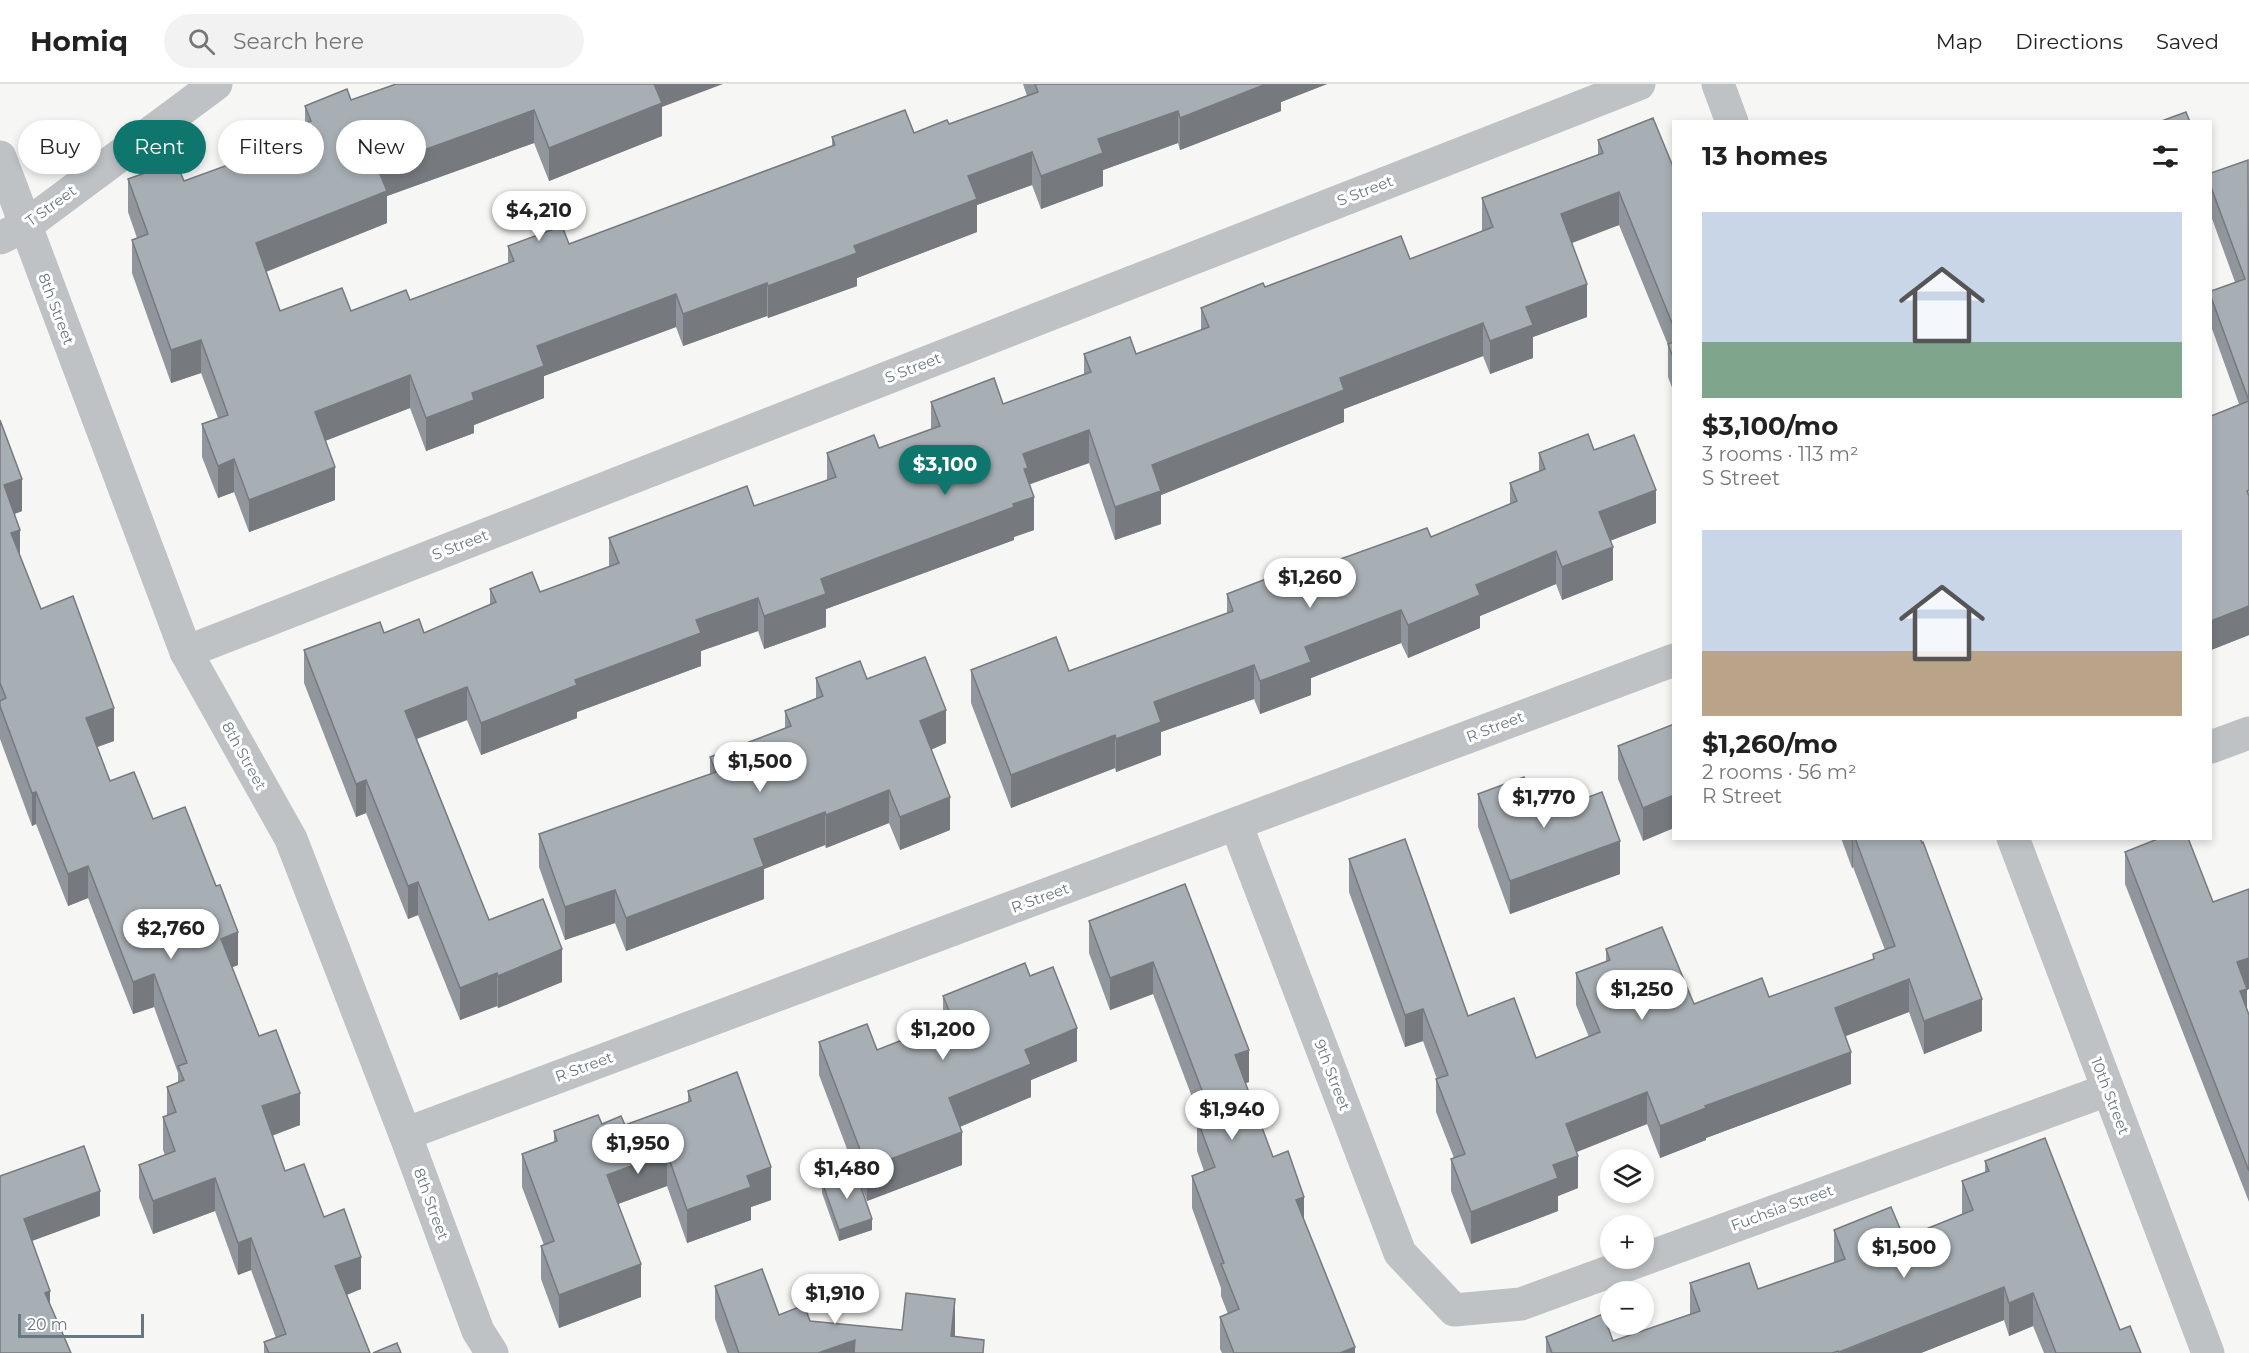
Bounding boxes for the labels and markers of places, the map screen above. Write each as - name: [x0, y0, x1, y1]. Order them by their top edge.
- pin: $4,210: [490, 191, 588, 242]
- pin: $3,100: [896, 445, 994, 496]
- pin: $1,260: [1261, 558, 1359, 609]
- pin: $1,500: [711, 742, 809, 793]
- pin: $1,770: [1495, 778, 1593, 829]
- pin: $2,760: [122, 909, 220, 960]
- pin: $1,250: [1593, 970, 1691, 1021]
- pin: $1,200: [894, 1010, 992, 1061]
- pin: $1,940: [1183, 1090, 1281, 1141]
- pin: $1,950: [589, 1124, 687, 1175]
- pin: $1,480: [798, 1149, 896, 1200]
- pin: $1,500: [1855, 1228, 1953, 1279]
- pin: $1,910: [786, 1274, 884, 1325]

